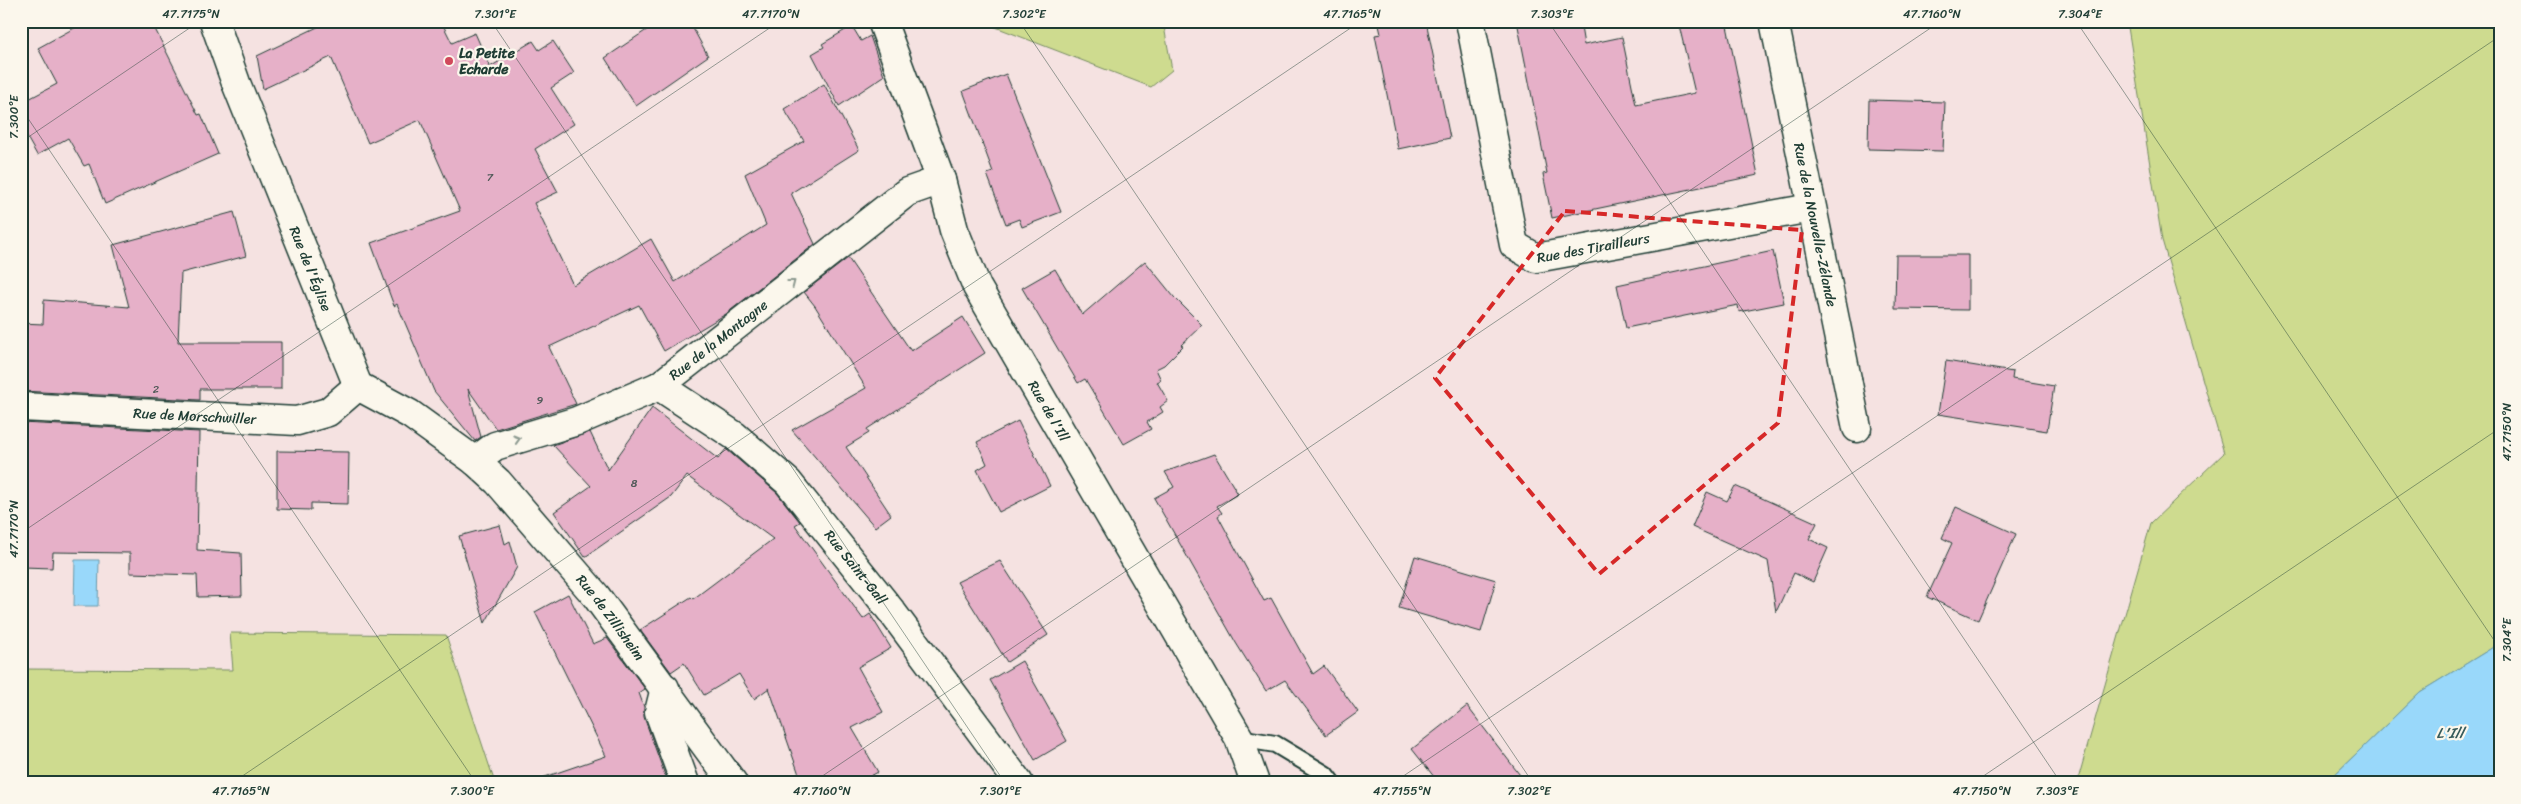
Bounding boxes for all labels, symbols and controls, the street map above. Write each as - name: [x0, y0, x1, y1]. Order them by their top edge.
- text: 47.7175°N: [162, 3, 220, 25]
- text: 7.301°E: [474, 3, 517, 25]
- text: 47.7170°N: [742, 3, 801, 25]
- text: 7.302°E: [1002, 3, 1047, 25]
- text: 47.7165°N: [1323, 3, 1381, 25]
- text: 7.303°E: [1530, 3, 1575, 25]
- text: 47.7160°N: [1903, 3, 1962, 25]
- text: 7.304°E: [2058, 3, 2103, 25]
- place label: La Petite Echarde: [459, 41, 516, 82]
- marker: La Petite Echarde: [443, 55, 455, 67]
- text: 7.300°E: [3, 94, 25, 139]
- street label: Rue de la Nouvelle-Zélande: [1786, 141, 1844, 309]
- house number: 7: [487, 168, 494, 187]
- street label: Rue de l'Église: [282, 222, 339, 315]
- street label: Rue des Tirailleurs: [1535, 225, 1652, 271]
- one-way arrow: [787, 279, 796, 288]
- street label: Rue de la Montagne: [663, 293, 774, 387]
- street label: Rue de l'Ill: [1021, 376, 1077, 447]
- house number: 2: [153, 380, 160, 399]
- house number: 9: [537, 391, 544, 410]
- street label: Rue de Morschwiller: [133, 401, 258, 432]
- text: 47.7150°N: [2496, 402, 2518, 461]
- one-way arrow: [513, 434, 521, 444]
- house number: 8: [631, 474, 638, 493]
- text: 47.7170°N: [3, 499, 25, 558]
- street label: Rue Saint-Gall: [818, 524, 894, 611]
- street label: Rue de Zillisheim: [569, 569, 652, 666]
- text: 7.304°E: [2496, 617, 2518, 662]
- water label: L'Ill: [2436, 720, 2467, 746]
- text: 47.7165°N: [212, 780, 270, 802]
- text: 7.300°E: [450, 780, 495, 802]
- text: 47.7160°N: [793, 780, 852, 802]
- text: 7.301°E: [979, 780, 1022, 802]
- text: 47.7155°N: [1373, 780, 1432, 802]
- text: 7.302°E: [1507, 780, 1552, 802]
- text: 47.7150°N: [1953, 780, 2012, 802]
- text: 7.303°E: [2035, 780, 2080, 802]

